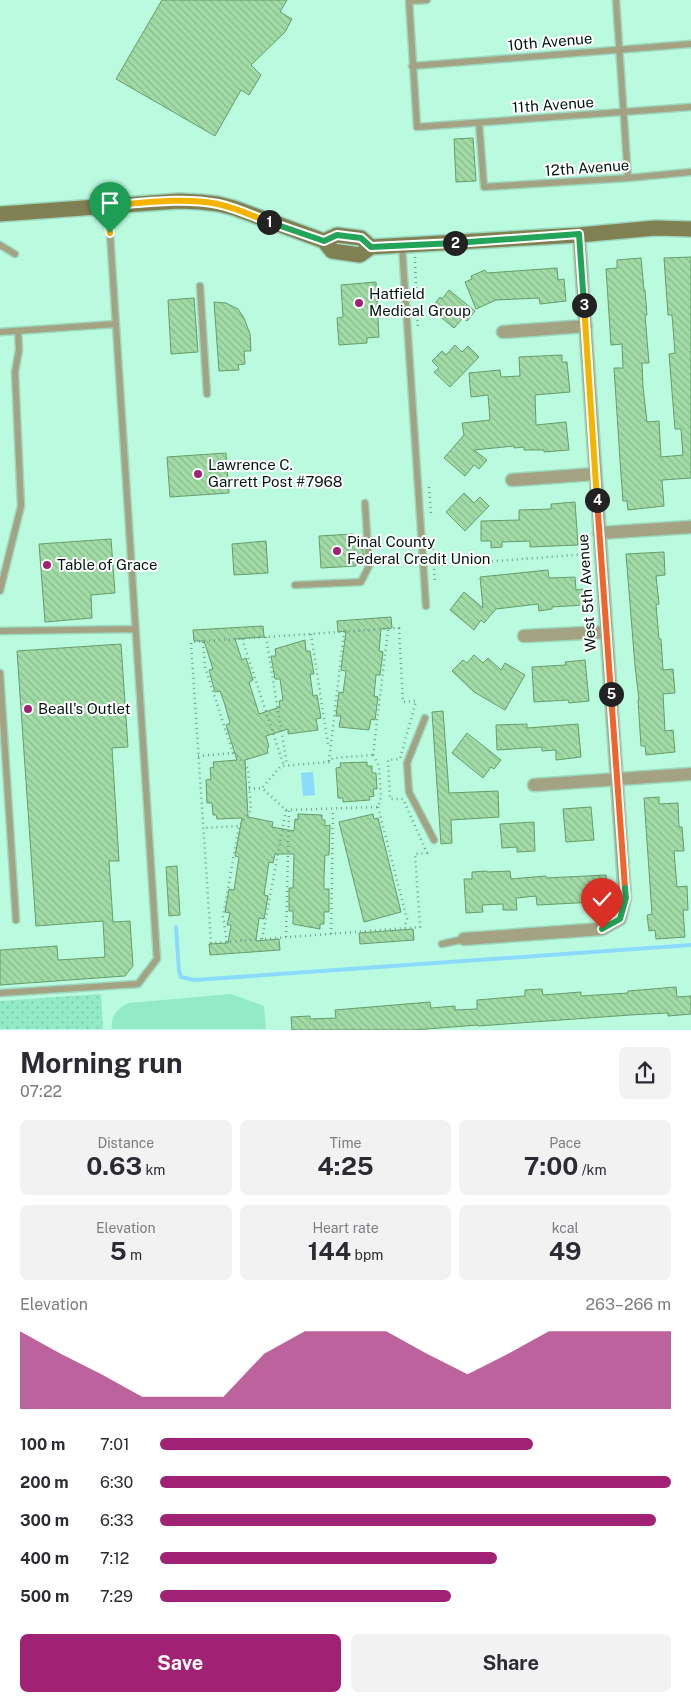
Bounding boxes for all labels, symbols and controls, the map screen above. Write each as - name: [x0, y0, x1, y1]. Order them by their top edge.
- street label: 10th Avenue: [507, 29, 593, 54]
- street label: 11th Avenue: [512, 93, 594, 116]
- street label: 12th Avenue: [544, 156, 630, 179]
- pin: [89, 182, 131, 233]
- icon: arrive: [96, 189, 124, 217]
- pin: 1: [256, 210, 282, 234]
- text: 1: [267, 214, 273, 230]
- pin: 2: [442, 230, 468, 256]
- text: 2: [451, 235, 460, 251]
- place label: Hatfield Medical Group: [369, 285, 471, 319]
- pin: 3: [572, 292, 596, 318]
- marker: Hatfield Medical Group: [353, 297, 365, 309]
- text: 3: [580, 297, 589, 313]
- place label: Lawrence C. Garrett Post #7968: [208, 456, 342, 490]
- marker: Lawrence C. Garrett Post #7968: [192, 468, 204, 480]
- pin: 4: [584, 488, 610, 512]
- text: 4: [593, 492, 602, 508]
- place label: Pinal County Federal Credit Union: [347, 533, 491, 567]
- street label: West 5th Avenue: [574, 533, 599, 653]
- marker: Pinal County Federal Credit Union: [331, 545, 343, 557]
- place label: Table of Grace: [57, 556, 158, 573]
- marker: Table of Grace: [41, 559, 53, 571]
- pin: 5: [598, 682, 624, 706]
- text: 5: [607, 686, 616, 702]
- place label: Beall's Outlet: [38, 700, 131, 717]
- marker: Beall's Outlet: [22, 703, 34, 715]
- pin: [581, 878, 623, 929]
- icon: check: [588, 885, 616, 913]
- text: Morning run: [20, 1046, 183, 1079]
- button: share: [619, 1047, 671, 1099]
- text: 07:22: [20, 1082, 62, 1101]
- text: Distance: [97, 1135, 154, 1151]
- text: Time: [330, 1135, 361, 1151]
- text: Pace: [549, 1135, 581, 1151]
- text: 0.63: [86, 1151, 142, 1181]
- text: 4:25: [317, 1151, 374, 1181]
- text: 7:00: [524, 1151, 578, 1181]
- text: km: [142, 1162, 165, 1178]
- text: /km: [578, 1162, 607, 1178]
- text: Elevation: [96, 1220, 156, 1236]
- text: Heart rate: [312, 1220, 379, 1236]
- text: kcal: [552, 1220, 579, 1236]
- text: 5: [110, 1236, 127, 1266]
- text: 144: [308, 1236, 351, 1266]
- text: 49: [549, 1236, 582, 1266]
- text: m: [127, 1247, 142, 1263]
- text: bpm: [351, 1247, 383, 1263]
- text: Elevation: [20, 1295, 88, 1314]
- text: 263–266 m: [586, 1295, 671, 1314]
- text: 100 m: [20, 1435, 65, 1454]
- text: 7:01: [100, 1435, 130, 1454]
- text: 200 m: [20, 1473, 69, 1492]
- text: 6:30: [100, 1473, 133, 1492]
- text: 300 m: [20, 1511, 69, 1530]
- text: 6:33: [100, 1511, 134, 1530]
- text: 400 m: [20, 1549, 69, 1568]
- text: 7:12: [100, 1549, 129, 1568]
- text: 500 m: [20, 1587, 69, 1606]
- text: 7:29: [100, 1587, 133, 1606]
- button: Save: [20, 1634, 341, 1692]
- button: Share: [351, 1634, 671, 1692]

